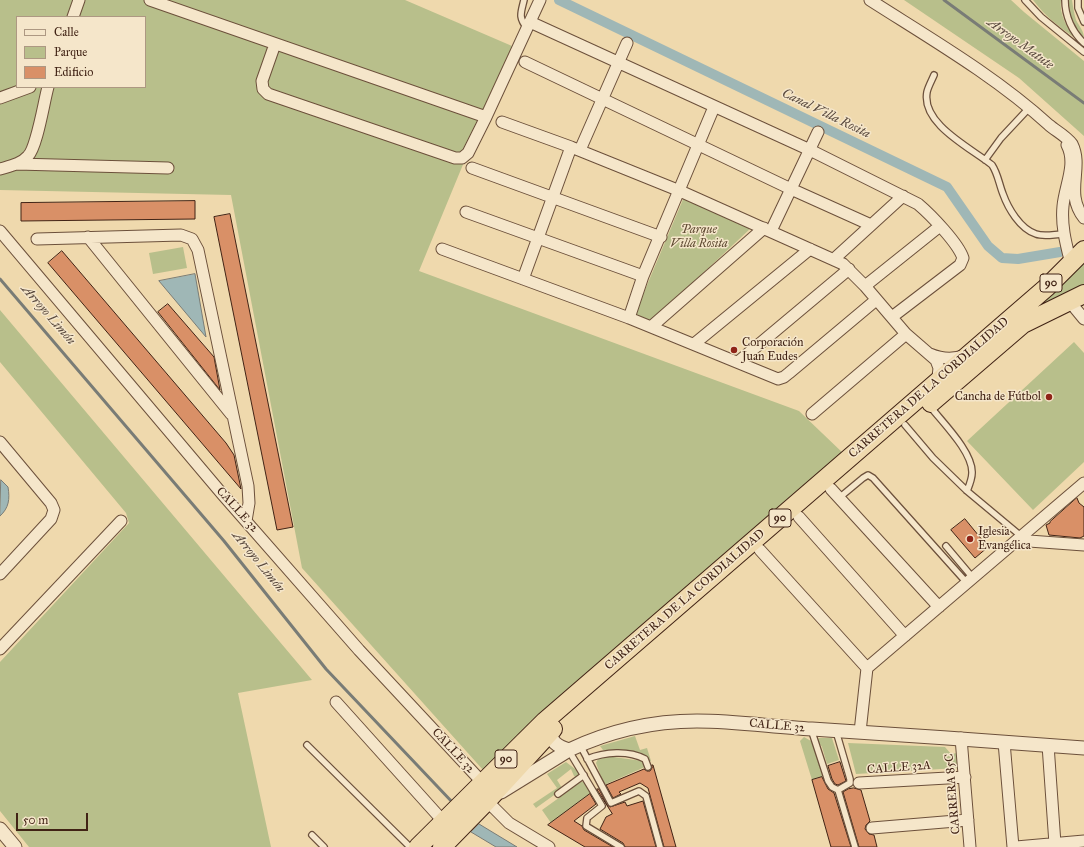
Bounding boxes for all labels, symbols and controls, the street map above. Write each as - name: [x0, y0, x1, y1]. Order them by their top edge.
- water label: Arroyo Matute: [984, 15, 1056, 73]
- legend: [16, 16, 146, 88]
- text: Calle: [54, 25, 79, 39]
- text: Parque: [54, 45, 87, 59]
- text: Edificio: [54, 65, 93, 79]
- water label: Canal Villa Rosita: [779, 86, 873, 142]
- park label: Parque Villa Rosita: [670, 223, 728, 251]
- road number: 90: [1040, 274, 1062, 292]
- water label: Arroyo Limón: [18, 282, 78, 348]
- street label: CARRETERA DE LA CORDIALIDAD: [846, 315, 1012, 461]
- place label: Corporación Juan Eudes: [742, 336, 803, 364]
- marker: Corporación Juan Eudes: [729, 345, 739, 355]
- place label: Cancha de Fútbol: [955, 390, 1041, 404]
- marker: Cancha de Fútbol: [1044, 392, 1054, 402]
- street label: CALLE 32: [213, 484, 261, 536]
- road number: 90: [769, 509, 791, 527]
- place label: Iglesia Evangélica: [978, 525, 1031, 553]
- street label: CARRETERA DE LA CORDIALIDAD: [602, 527, 768, 673]
- water label: Arroyo Limón: [228, 528, 288, 596]
- marker: Iglesia Evangélica: [965, 534, 975, 544]
- street label: CALLE 32: [749, 716, 805, 736]
- street label: CALLE 32: [429, 726, 477, 776]
- road number: 90: [495, 750, 517, 768]
- street label: CARRERA 85C: [942, 753, 964, 835]
- street label: CALLE 32A: [867, 759, 931, 777]
- scale bar: [18, 805, 90, 831]
- text: 50 m: [23, 813, 48, 827]

